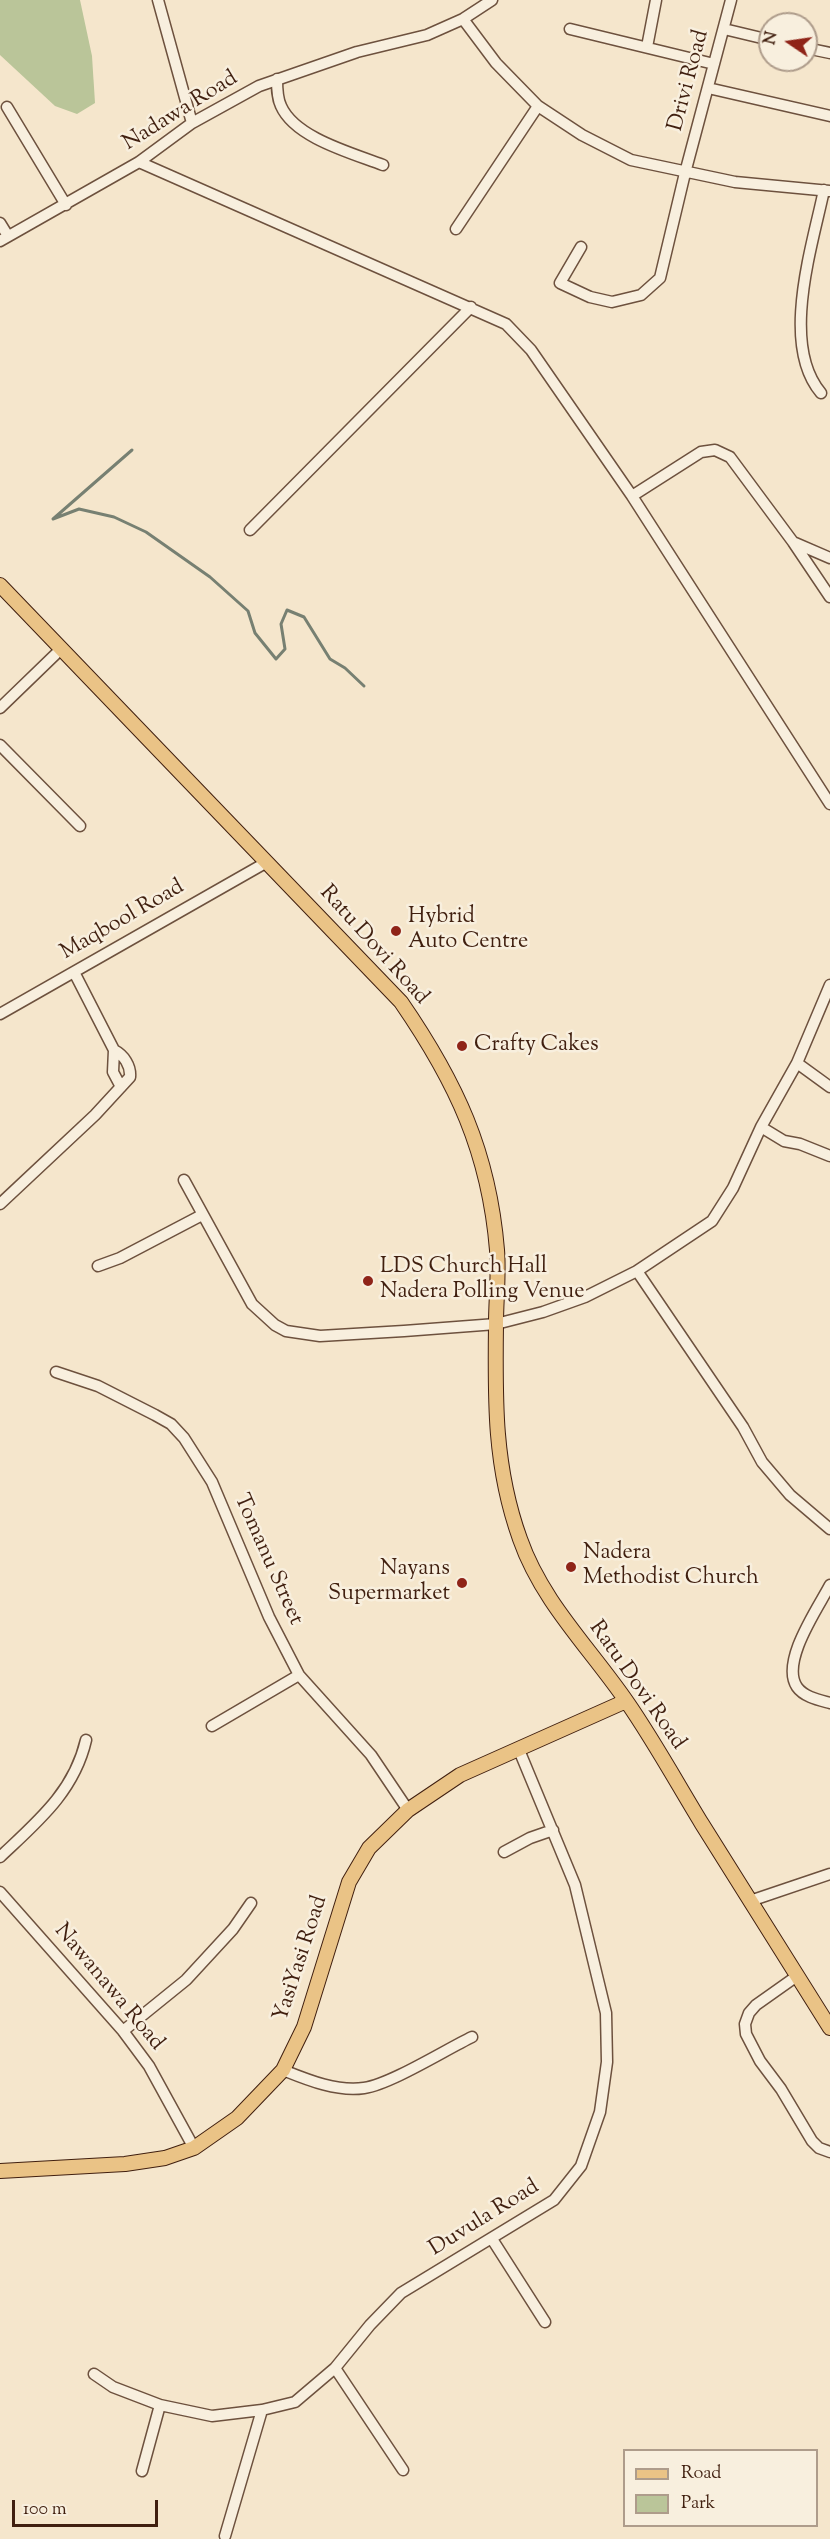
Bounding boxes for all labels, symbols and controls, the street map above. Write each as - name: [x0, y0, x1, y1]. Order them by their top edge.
- north arrow: [758, 12, 818, 72]
- street label: Drivi Road: [664, 27, 716, 135]
- text: N: [759, 29, 785, 47]
- street label: Nadawa Road: [119, 66, 243, 158]
- street label: Maqbool Road: [56, 875, 190, 967]
- street label: Ratu Dovi Road: [313, 881, 433, 1011]
- place label: Hybrid Auto Centre: [408, 905, 528, 956]
- marker: Hybrid Auto Centre: [389, 924, 403, 938]
- place label: Crafty Cakes: [474, 1033, 599, 1059]
- marker: Crafty Cakes: [455, 1039, 469, 1053]
- place label: LDS Church Hall Nadera Polling Venue: [380, 1255, 584, 1306]
- marker: LDS Church Hall Nadera Polling Venue: [361, 1274, 375, 1288]
- street label: Tomanu Street: [226, 1490, 308, 1630]
- place label: Nadera Methodist Church: [583, 1541, 759, 1592]
- place label: Nayans Supermarket: [328, 1557, 450, 1609]
- marker: Nadera Methodist Church: [564, 1560, 578, 1574]
- marker: Nayans Supermarket: [455, 1576, 469, 1590]
- street label: Ratu Dovi Road: [582, 1616, 690, 1756]
- street label: YasiYasi Road: [269, 1893, 335, 2025]
- street label: Nawanawa Road: [47, 1919, 169, 2057]
- street label: Duvula Road: [425, 2175, 545, 2263]
- legend: [623, 2449, 818, 2527]
- text: Road: [681, 2461, 721, 2487]
- scale bar: [15, 2488, 160, 2526]
- text: Park: [681, 2491, 715, 2517]
- text: 100 m: [23, 2497, 67, 2523]

